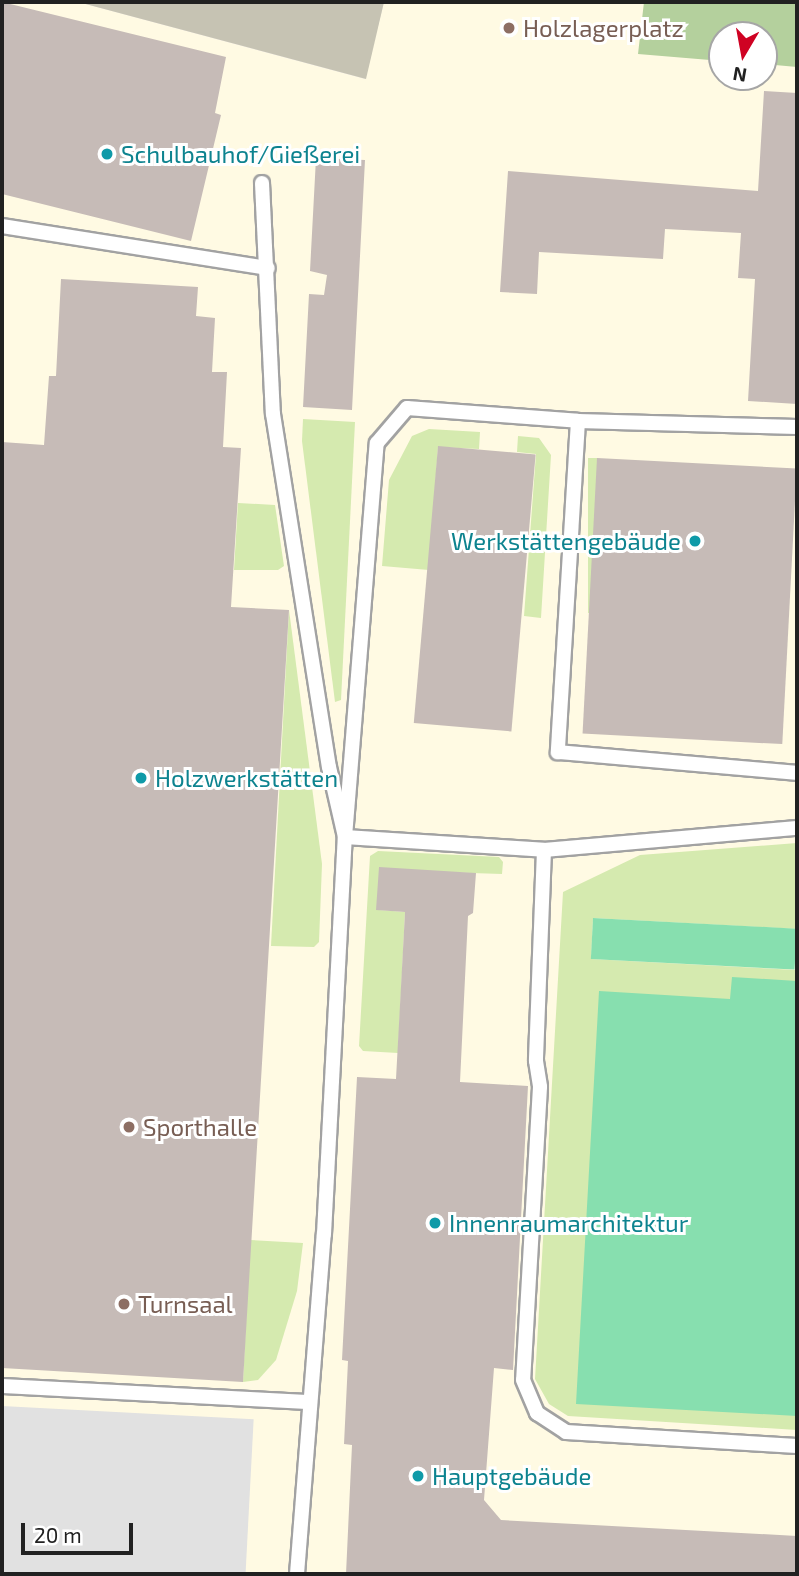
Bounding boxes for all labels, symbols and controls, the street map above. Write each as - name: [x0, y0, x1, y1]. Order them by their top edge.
- place label: Holzlagerplatz: [523, 14, 684, 42]
- marker: Holzlagerplatz: [501, 20, 517, 36]
- north arrow: [708, 21, 778, 91]
- text: N: [731, 63, 748, 88]
- place label: Schulbauhof/Gießerei: [121, 140, 360, 168]
- marker: Schulbauhof/Gießerei: [99, 146, 115, 162]
- place label: Werkstättengebäude: [451, 527, 681, 555]
- marker: Werkstättengebäude: [687, 533, 703, 549]
- place label: Holzwerkstätten: [155, 764, 338, 792]
- marker: Holzwerkstätten: [133, 770, 149, 786]
- place label: Sporthalle: [143, 1113, 257, 1141]
- marker: Sporthalle: [121, 1119, 137, 1135]
- place label: Innenraumarchitektur: [449, 1209, 688, 1237]
- marker: Innenraumarchitektur: [427, 1215, 443, 1231]
- place label: Turnsaal: [138, 1290, 233, 1318]
- marker: Turnsaal: [116, 1296, 132, 1312]
- place label: Hauptgebäude: [432, 1462, 591, 1490]
- marker: Hauptgebäude: [410, 1468, 426, 1484]
- scale bar: [24, 1510, 136, 1554]
- text: 20 m: [34, 1522, 82, 1547]

